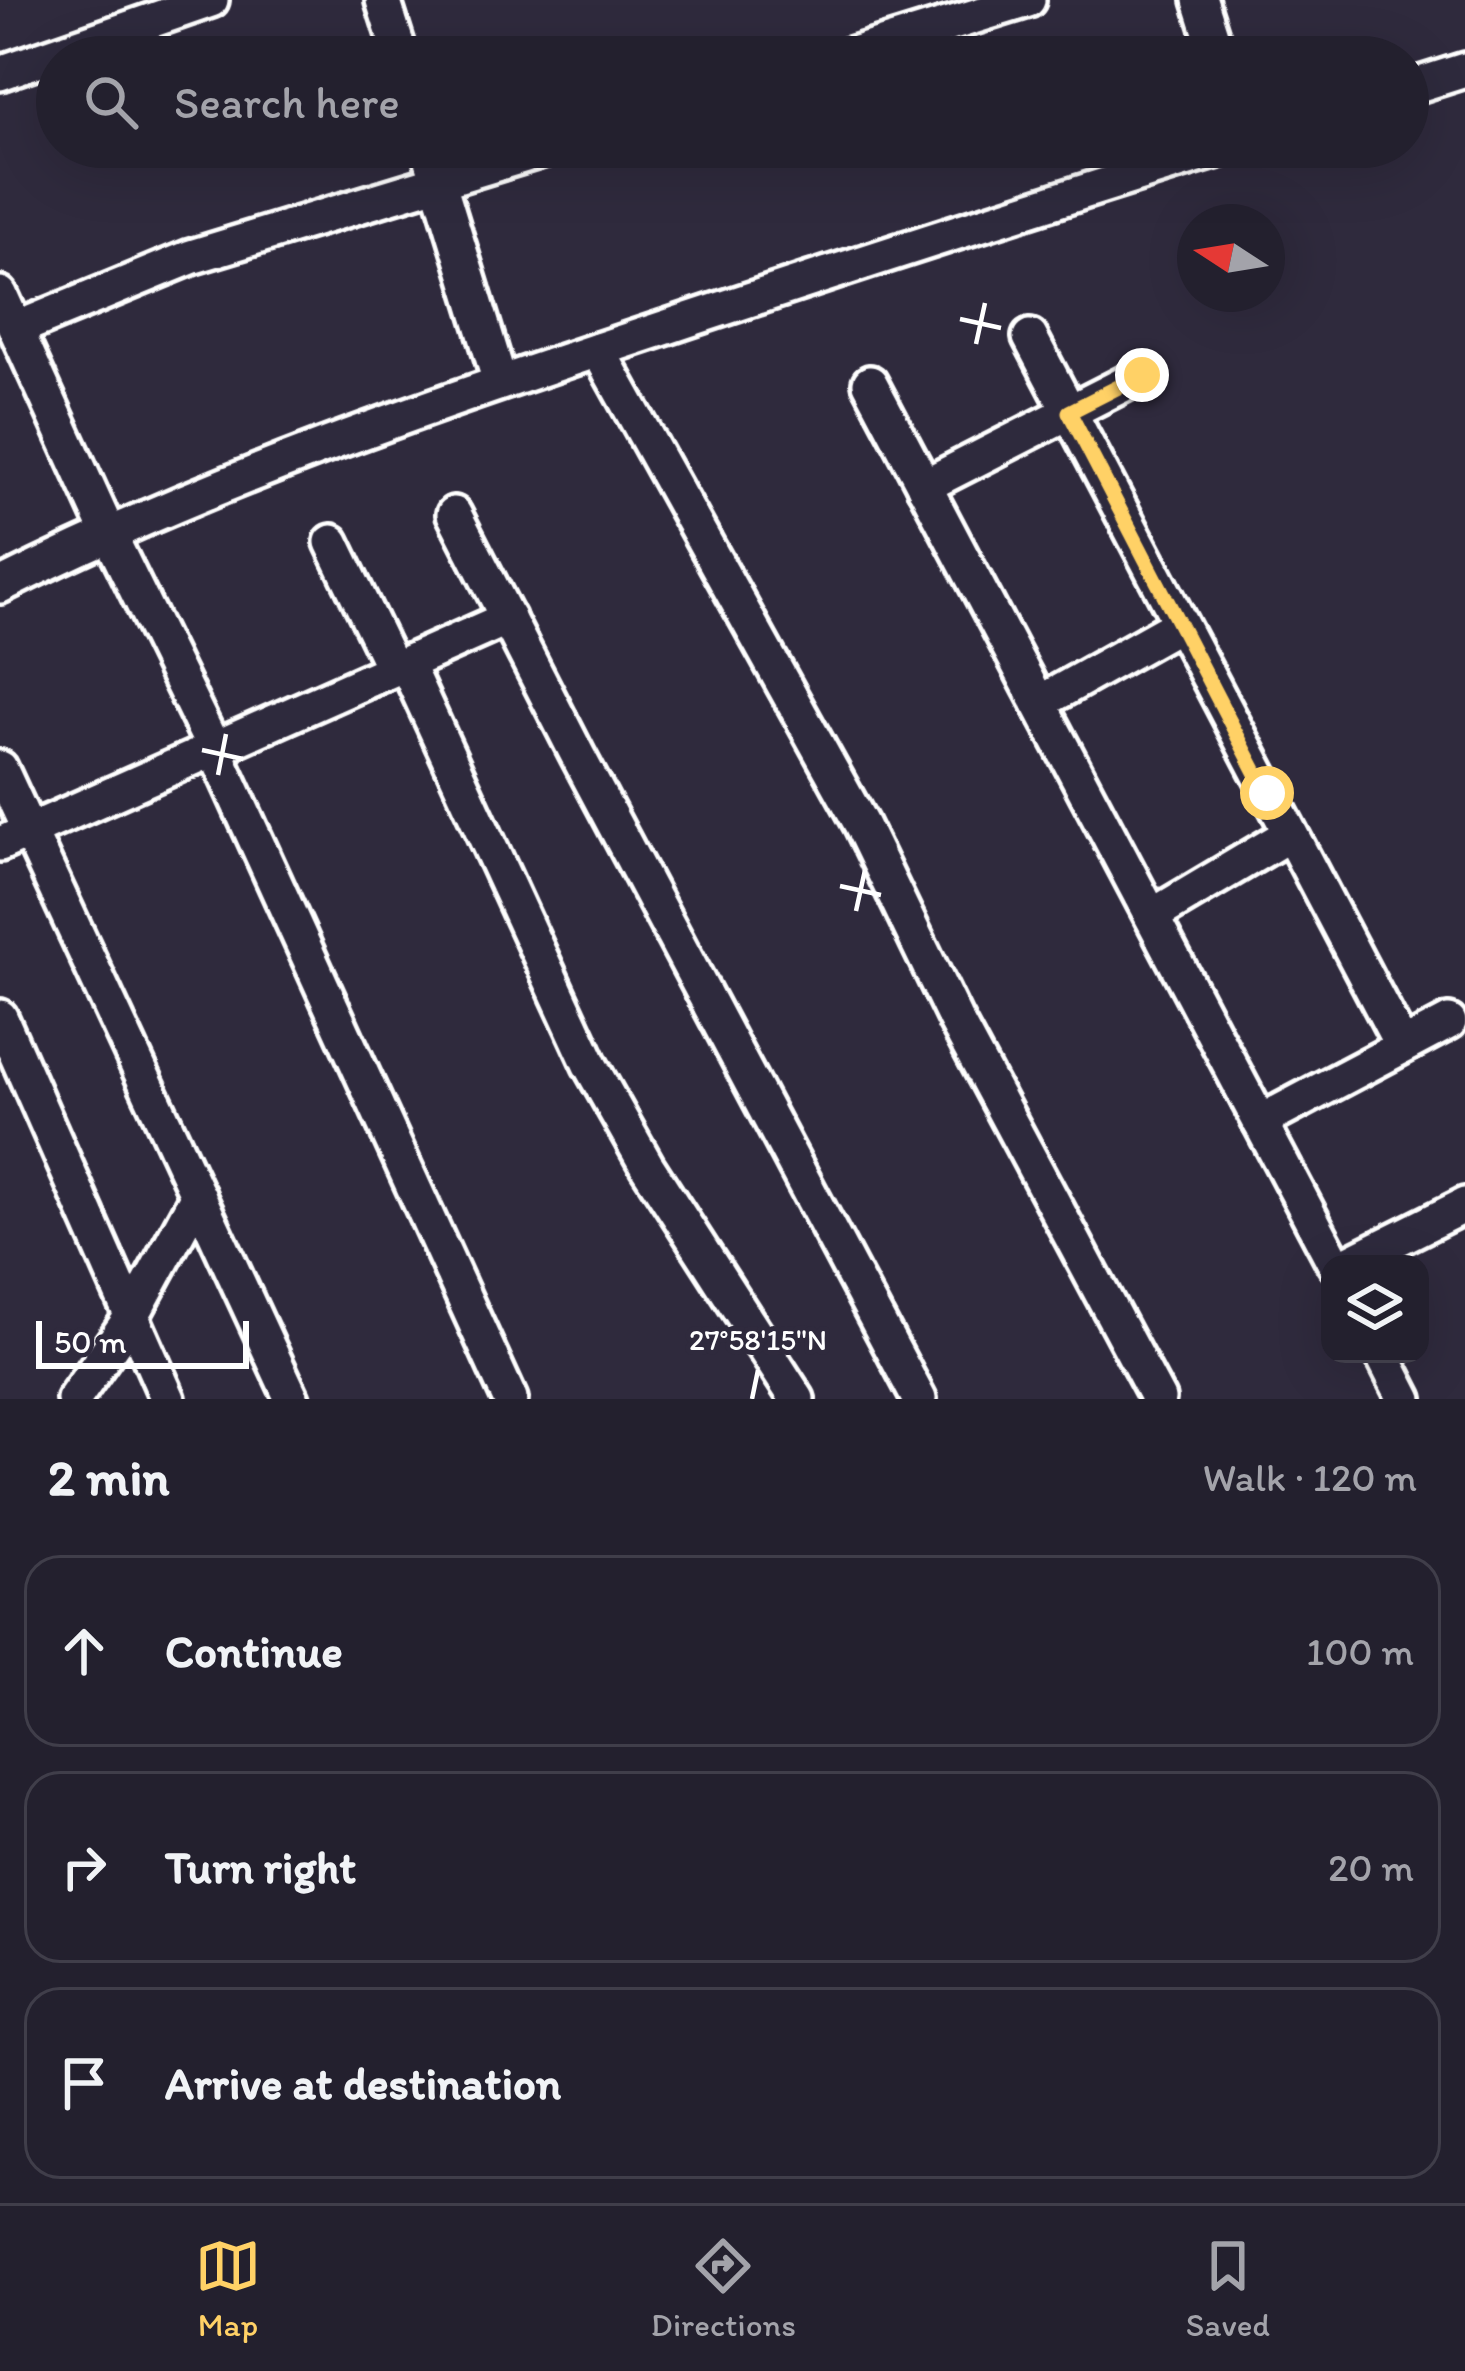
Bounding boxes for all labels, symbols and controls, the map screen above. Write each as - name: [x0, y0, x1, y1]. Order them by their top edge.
- search box: [36, 36, 1429, 168]
- icon: search: [78, 69, 144, 135]
- text: Search here: [174, 75, 400, 129]
- north arrow: [1177, 204, 1285, 312]
- route end: [1115, 348, 1169, 402]
- route start: [1240, 766, 1294, 820]
- map controls: [1321, 1255, 1429, 1363]
- button: layers: [1321, 1255, 1429, 1363]
- scale bar: [36, 1315, 249, 1368]
- text: 27°58'15"N: [689, 1321, 827, 1358]
- text: 50 m: [54, 1322, 127, 1361]
- text: 2 min: [48, 1447, 169, 1508]
- text: Walk · 120 m: [1203, 1454, 1417, 1501]
- icon: ahead: [51, 1618, 117, 1684]
- text: Continue: [165, 1624, 343, 1678]
- text: 100 m: [1306, 1628, 1414, 1675]
- icon: right: [51, 1834, 117, 1900]
- text: Turn right: [165, 1840, 356, 1894]
- text: 20 m: [1328, 1844, 1414, 1891]
- icon: arrive: [51, 2050, 117, 2116]
- text: Arrive at destination: [165, 2056, 561, 2110]
- tab: Map: [195, 2233, 261, 2344]
- tab: Directions: [651, 2233, 796, 2344]
- tab: Saved: [1186, 2233, 1270, 2344]

